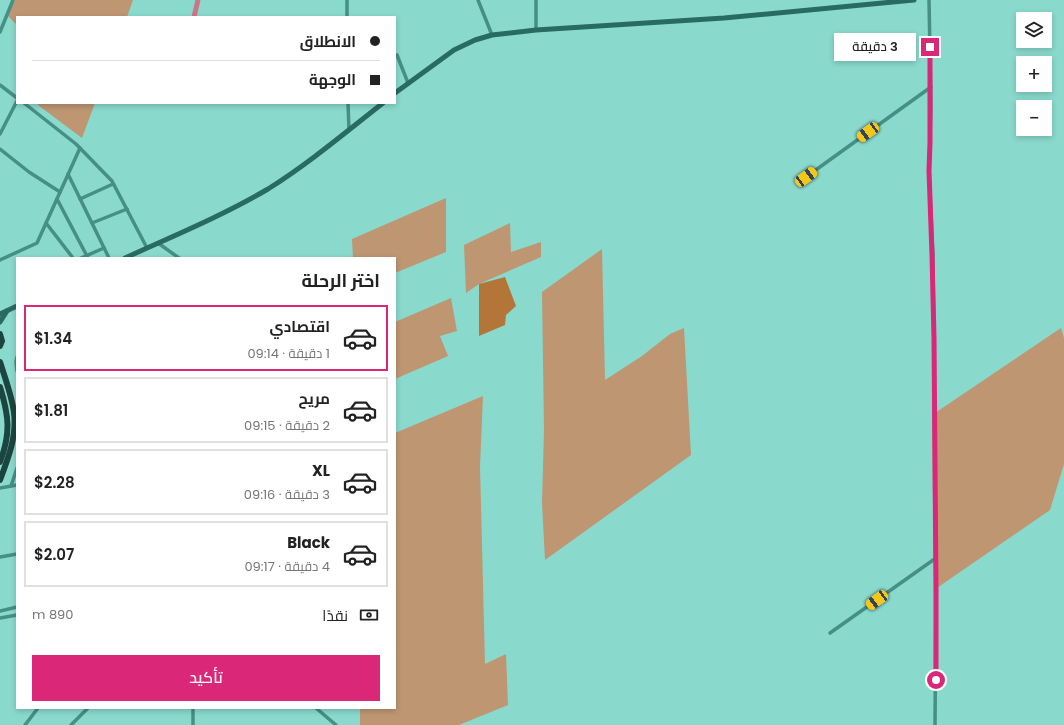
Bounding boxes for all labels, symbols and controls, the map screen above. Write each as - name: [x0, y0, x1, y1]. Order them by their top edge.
- map controls: [1016, 12, 1052, 136]
- button: layers: [1016, 12, 1052, 48]
- text: الانطلاق: [300, 31, 356, 52]
- callout: 3 دقيقة: [834, 33, 916, 61]
- text: 3 دقيقة: [852, 37, 898, 56]
- route end: [921, 38, 939, 56]
- button: +: [1016, 56, 1052, 92]
- text: الوجهة: [309, 69, 356, 90]
- button: −: [1016, 100, 1052, 136]
- car: [855, 120, 881, 144]
- car: [793, 165, 819, 189]
- text: اختر الرحلة: [301, 268, 380, 293]
- text: اقتصادي: [270, 316, 330, 337]
- icon: car: [342, 320, 378, 356]
- text: $1.34: [34, 328, 72, 349]
- text: 1 دقيقة · 09:14: [247, 344, 330, 363]
- text: مريح: [298, 388, 330, 409]
- icon: car: [342, 392, 378, 428]
- text: $1.81: [34, 400, 68, 421]
- text: 2 دقيقة · 09:15: [244, 416, 330, 435]
- text: XL: [312, 460, 330, 481]
- icon: car: [342, 464, 378, 500]
- text: $2.28: [34, 472, 75, 493]
- text: 3 دقيقة · 09:16: [244, 485, 330, 504]
- text: Black: [287, 532, 330, 553]
- icon: car: [342, 536, 378, 572]
- text: $2.07: [34, 544, 74, 565]
- text: 4 دقيقة · 09:17: [244, 557, 330, 576]
- car: [864, 588, 890, 612]
- icon: cash: [358, 604, 380, 626]
- text: 890 m: [32, 605, 73, 624]
- text: نقدًا: [322, 605, 348, 626]
- button: تأكيد: [32, 655, 380, 701]
- route start: [927, 671, 945, 689]

